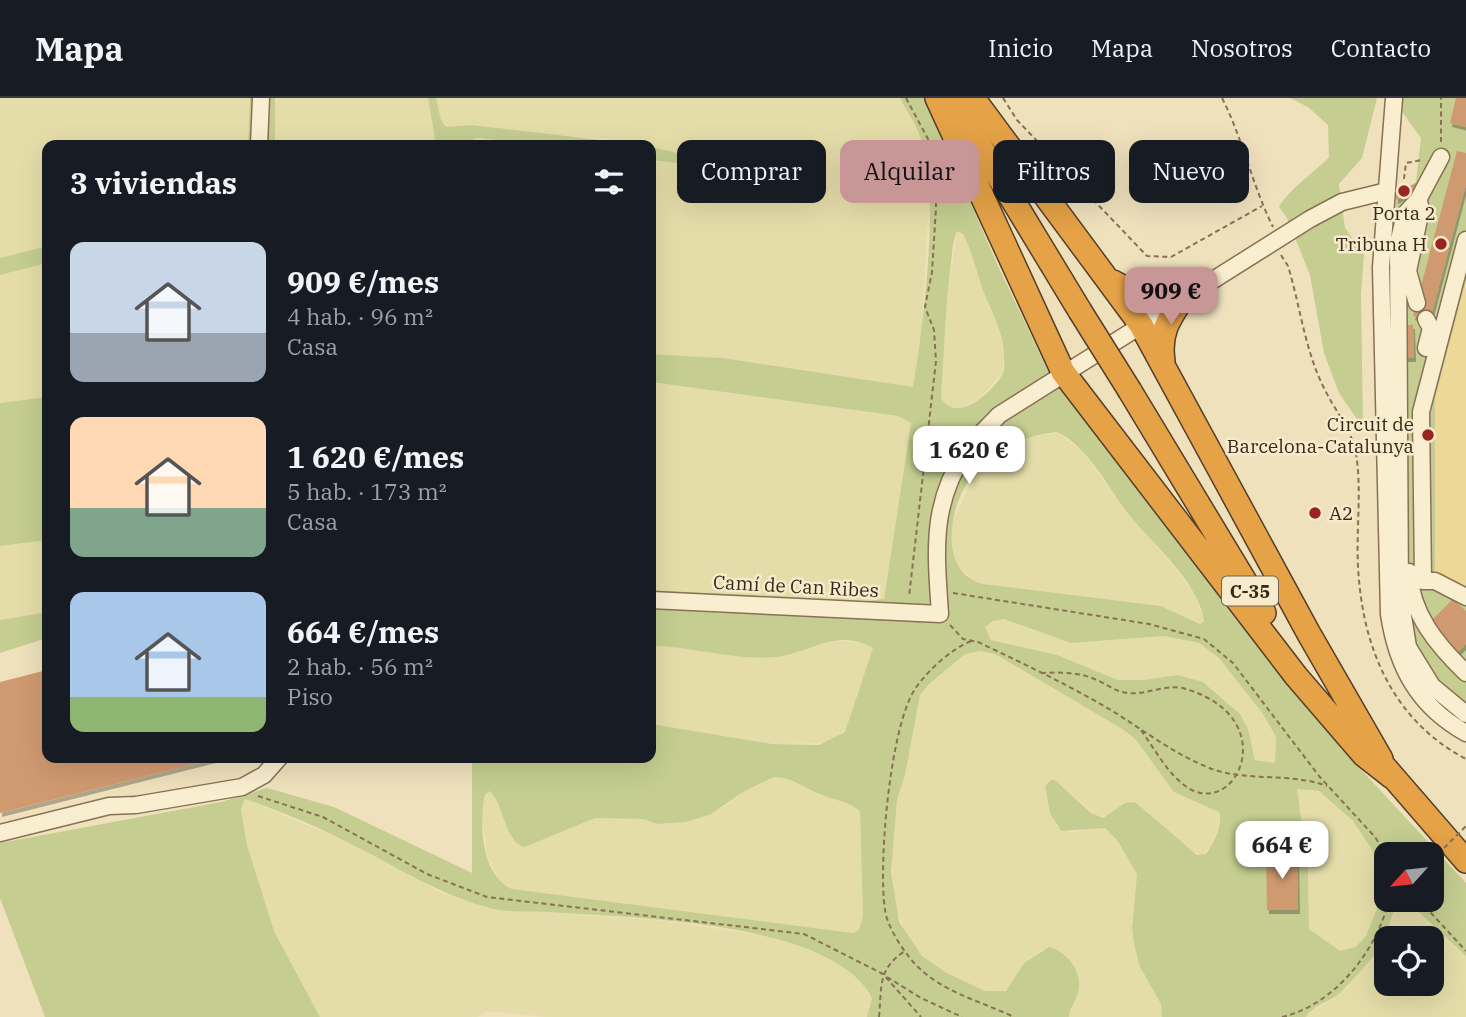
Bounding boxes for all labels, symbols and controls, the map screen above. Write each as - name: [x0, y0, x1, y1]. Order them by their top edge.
- text: Mapa: [35, 27, 123, 70]
- text: Inicio: [988, 32, 1053, 64]
- text: Mapa: [1091, 32, 1153, 64]
- text: Nosotros: [1191, 32, 1293, 64]
- text: Contacto: [1331, 32, 1431, 64]
- chip: Comprar: [677, 140, 826, 203]
- chip: Alquilar: [840, 140, 979, 203]
- chip: Filtros: [993, 140, 1115, 203]
- chip: Nuevo: [1129, 140, 1249, 203]
- text: 3 viviendas: [70, 163, 237, 202]
- icon: filters: [590, 163, 628, 201]
- marker: Porta 2: [1396, 183, 1412, 199]
- place label: Porta 2: [1372, 201, 1436, 225]
- place label: Tribuna H: [1335, 232, 1427, 256]
- marker: Tribuna H: [1433, 236, 1449, 252]
- text: 909 €/mes: [287, 262, 439, 301]
- pin: 909 €: [1122, 268, 1220, 327]
- icon: home: [126, 270, 210, 354]
- text: 909 €: [1140, 275, 1202, 305]
- text: 4 hab. · 96 m²: [287, 301, 433, 331]
- text: Casa: [287, 331, 338, 361]
- place label: Circuit de Barcelona-Catalunya: [1227, 412, 1414, 458]
- pin: 1 620 €: [904, 426, 1034, 486]
- marker: Circuit de Barcelona-Catalunya: [1420, 427, 1436, 443]
- text: 1 620 €: [929, 434, 1009, 464]
- text: 1 620 €/mes: [287, 437, 464, 476]
- icon: home: [126, 445, 210, 529]
- text: 5 hab. · 173 m²: [287, 476, 447, 506]
- place label: A2: [1329, 501, 1353, 525]
- marker: A2: [1307, 505, 1323, 521]
- text: Casa: [287, 506, 338, 536]
- street label: Camí de Can Ribes: [712, 570, 880, 602]
- road number: C-35: [1222, 576, 1278, 606]
- text: 664 €/mes: [287, 612, 439, 651]
- icon: home: [126, 620, 210, 704]
- text: 2 hab. · 56 m²: [287, 651, 433, 681]
- text: Piso: [287, 681, 333, 711]
- pin: 664 €: [1233, 822, 1331, 881]
- text: 664 €: [1251, 829, 1313, 859]
- north arrow: [1374, 842, 1444, 912]
- map controls: [1374, 842, 1444, 996]
- button: locate: [1374, 926, 1444, 996]

